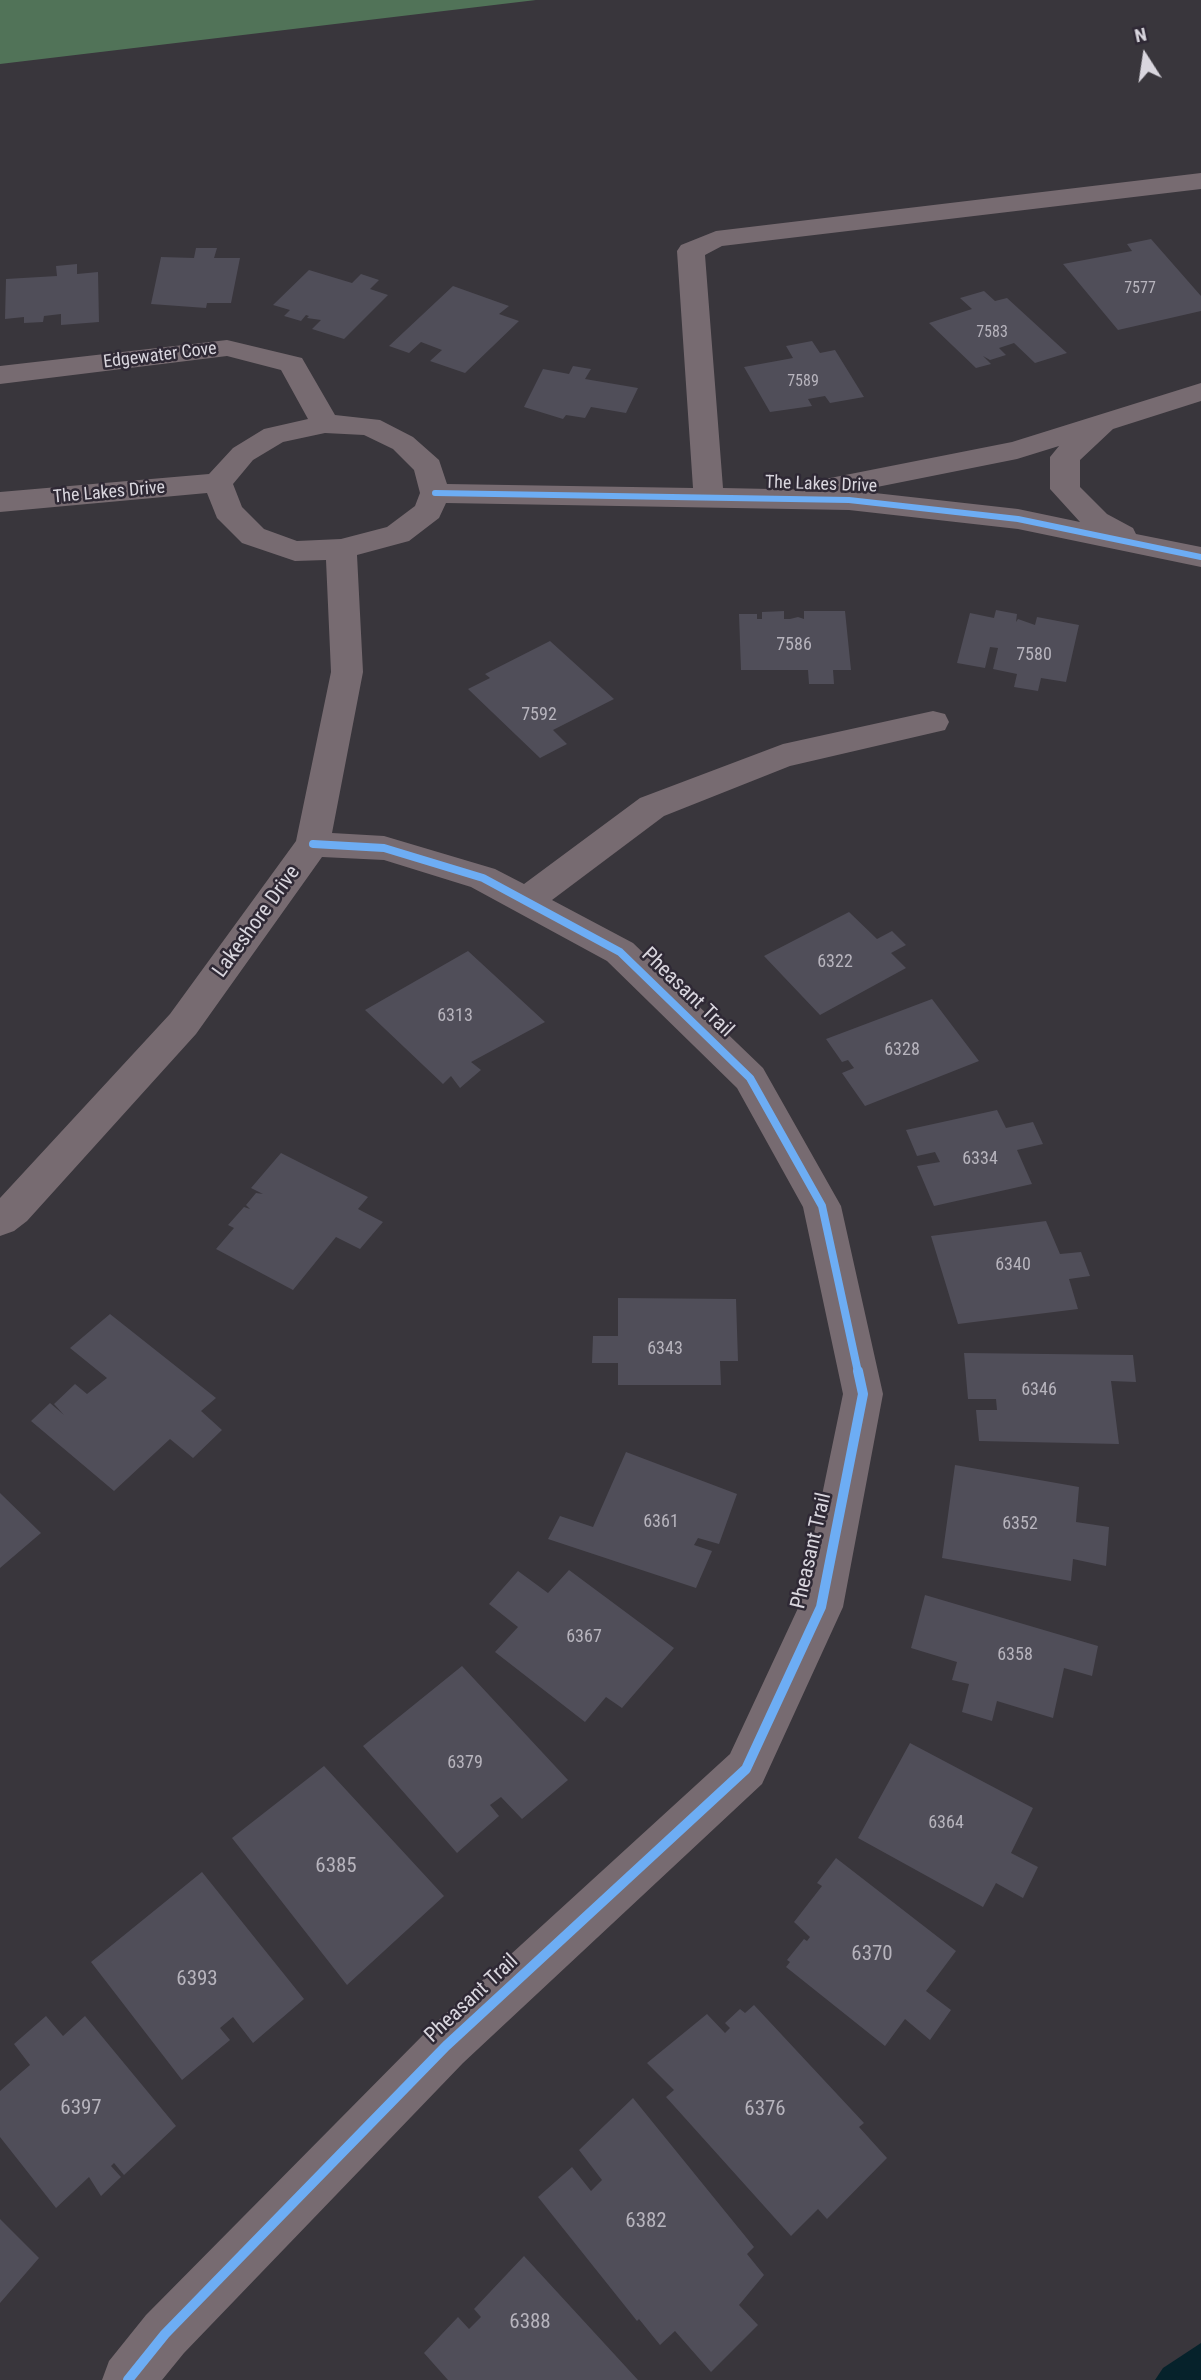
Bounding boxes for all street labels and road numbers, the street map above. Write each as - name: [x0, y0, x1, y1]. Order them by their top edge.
- street label: Edgewater Cove: [102, 338, 218, 374]
- street label: The Lakes Drive: [764, 472, 878, 498]
- street label: The Lakes Drive: [52, 477, 166, 509]
- street label: Lakeshore Drive: [208, 861, 306, 983]
- street label: Pheasant Trail: [636, 943, 738, 1043]
- street label: Pheasant Trail: [786, 1490, 838, 1612]
- street label: Pheasant Trail: [420, 1949, 524, 2049]

